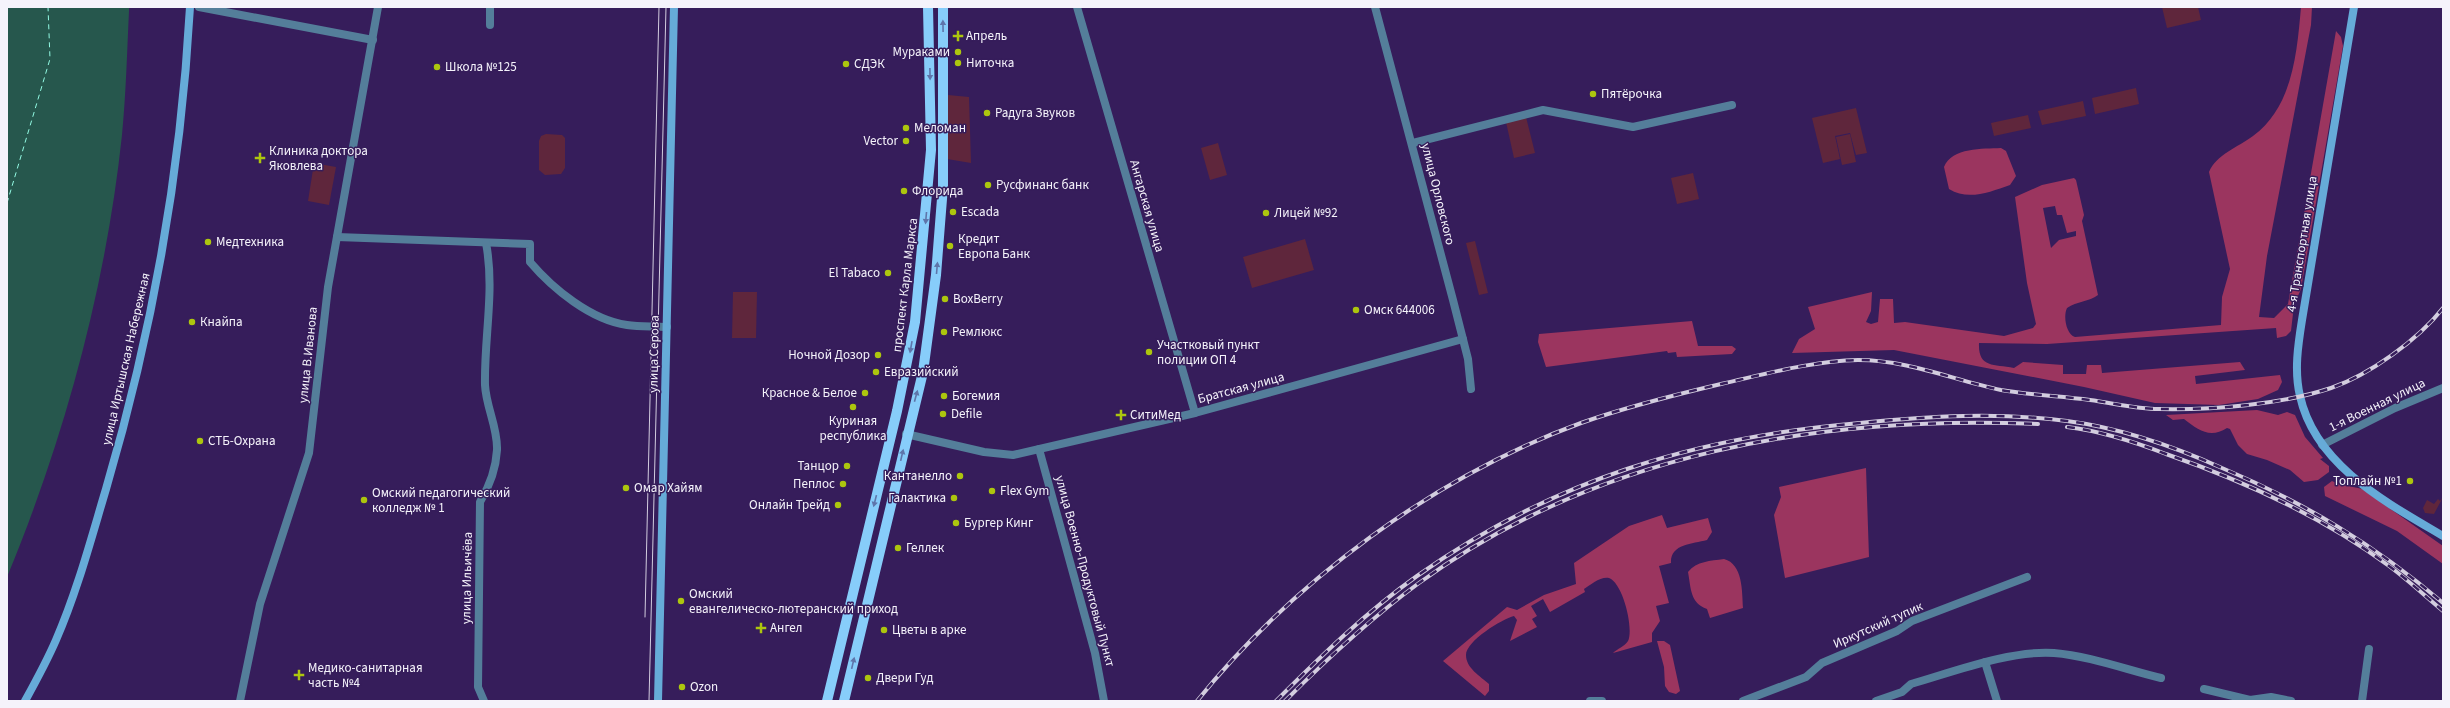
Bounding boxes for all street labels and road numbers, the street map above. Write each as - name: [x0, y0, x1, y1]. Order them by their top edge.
- street label: улица Орловского: [1417, 141, 1459, 247]
- street label: Ангарская улица: [1125, 158, 1169, 254]
- street label: 4-я Транспортная улица: [2282, 175, 2322, 313]
- street label: проспект Карла Маркса: [888, 217, 922, 353]
- street label: улица Иртышская Набережная: [97, 271, 155, 447]
- street label: улица В.Иванова: [294, 306, 322, 404]
- street label: улица Серова: [644, 315, 664, 393]
- street label: Братская улица: [1196, 368, 1286, 408]
- street label: 1-я Военная улица: [2326, 374, 2428, 436]
- street label: улица Военно-Продуктовый Пункт: [1051, 473, 1119, 669]
- street label: улица Ильичёва: [457, 532, 477, 624]
- street label: Иркутский тупик: [1830, 597, 1926, 653]

